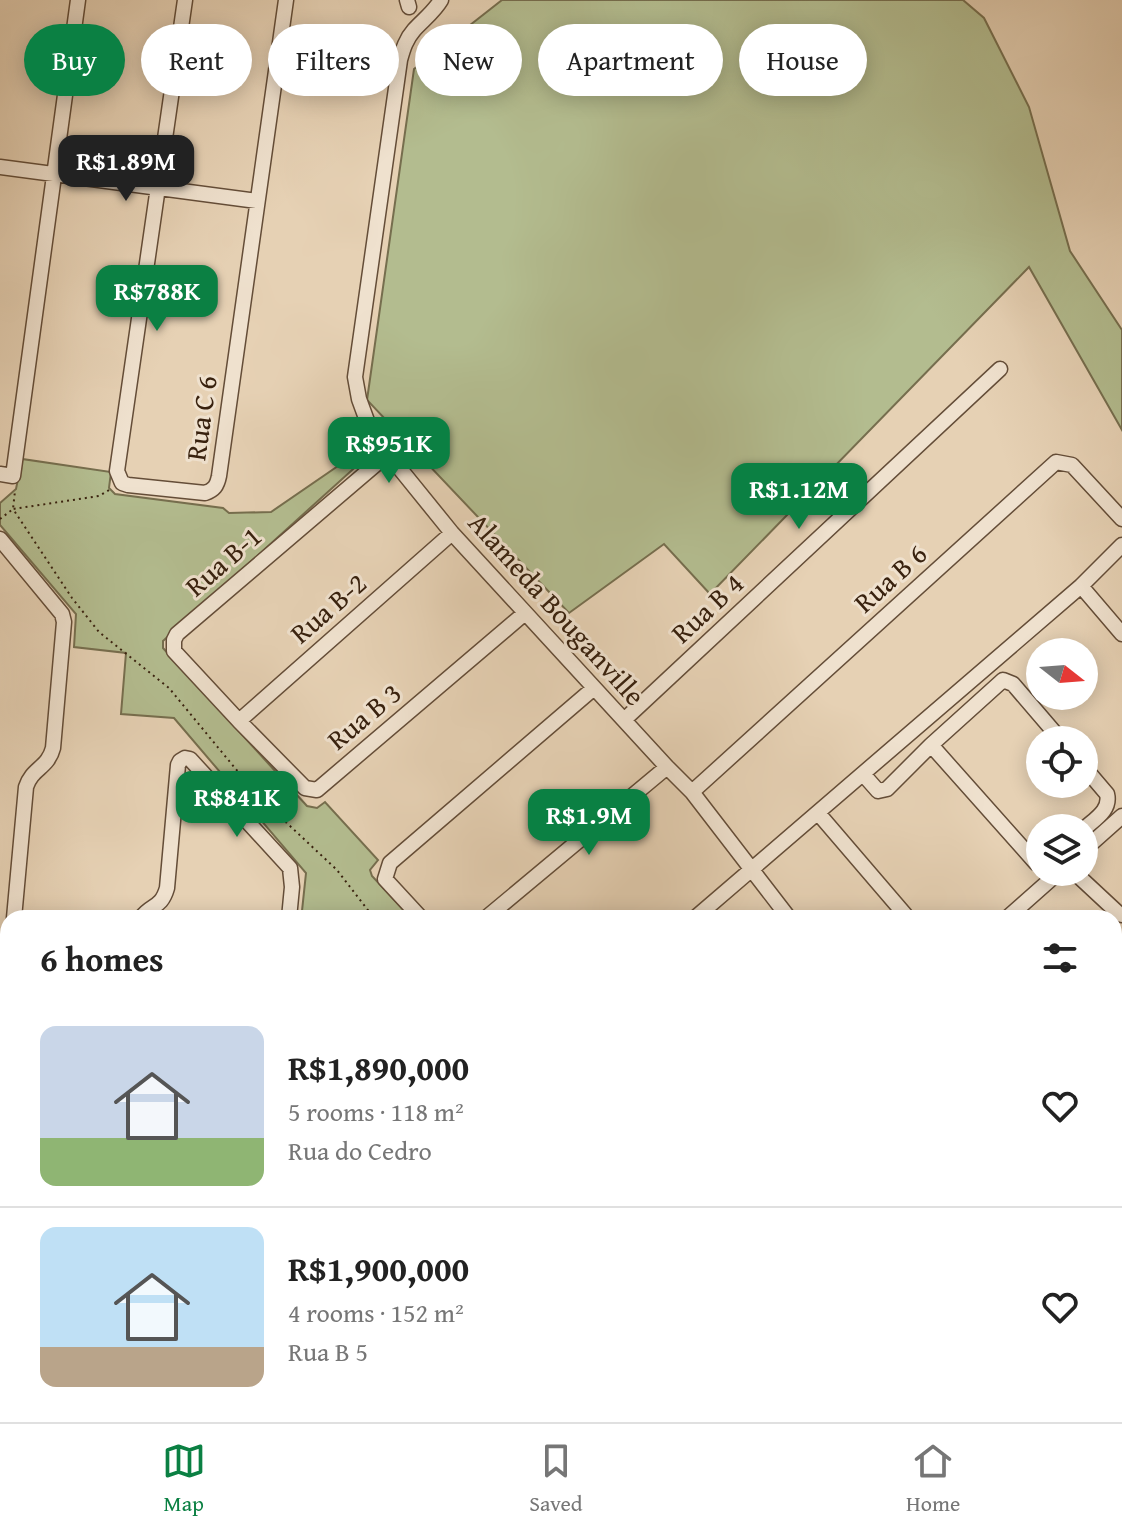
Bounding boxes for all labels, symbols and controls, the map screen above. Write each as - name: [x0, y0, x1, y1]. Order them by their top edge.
- chip: Buy: [24, 24, 125, 96]
- chip: Rent: [141, 24, 252, 96]
- chip: Filters: [268, 24, 399, 96]
- chip: New: [415, 24, 522, 96]
- chip: Apartment: [538, 24, 723, 96]
- chip: House: [739, 24, 867, 96]
- pin: R$1.89M: [52, 135, 200, 203]
- text: R$1.89M: [76, 141, 176, 180]
- pin: R$788K: [92, 265, 222, 333]
- text: R$788K: [114, 271, 200, 310]
- street label: Rua C 6: [174, 373, 227, 463]
- pin: R$951K: [324, 417, 454, 485]
- text: R$951K: [346, 423, 432, 462]
- pin: R$1.12M: [725, 463, 873, 531]
- text: R$1.12M: [749, 469, 849, 508]
- street label: Alameda Bouganville: [459, 503, 655, 714]
- street label: Rua B-1: [175, 516, 270, 605]
- street label: Rua B 6: [844, 534, 935, 622]
- street label: Rua B-2: [280, 563, 375, 652]
- street label: Rua B 4: [661, 563, 752, 652]
- north arrow: [1026, 638, 1098, 710]
- map controls: [1026, 638, 1098, 886]
- street label: Rua B 3: [317, 672, 410, 759]
- button: locate: [1026, 726, 1098, 798]
- pin: R$841K: [172, 771, 302, 839]
- text: R$841K: [194, 777, 280, 816]
- pin: R$1.9M: [524, 789, 654, 857]
- text: R$1.9M: [546, 795, 632, 834]
- button: layers: [1026, 814, 1098, 886]
- text: 6 homes: [40, 934, 164, 983]
- icon: filters: [1038, 936, 1082, 980]
- text: R$1,890,000: [288, 1043, 469, 1092]
- icon: home: [104, 1058, 200, 1154]
- icon: heart: [1038, 1084, 1082, 1128]
- text: 5 rooms · 118 m²: [288, 1092, 464, 1131]
- text: Rua do Cedro: [288, 1131, 432, 1170]
- text: R$1,900,000: [288, 1244, 469, 1293]
- icon: home: [104, 1259, 200, 1355]
- icon: heart: [1038, 1285, 1082, 1329]
- text: 4 rooms · 152 m²: [288, 1293, 464, 1332]
- text: Rua B 5: [288, 1332, 368, 1371]
- tab: Map: [162, 1439, 206, 1519]
- tab: Saved: [529, 1439, 583, 1519]
- tab: Home: [906, 1439, 960, 1519]

